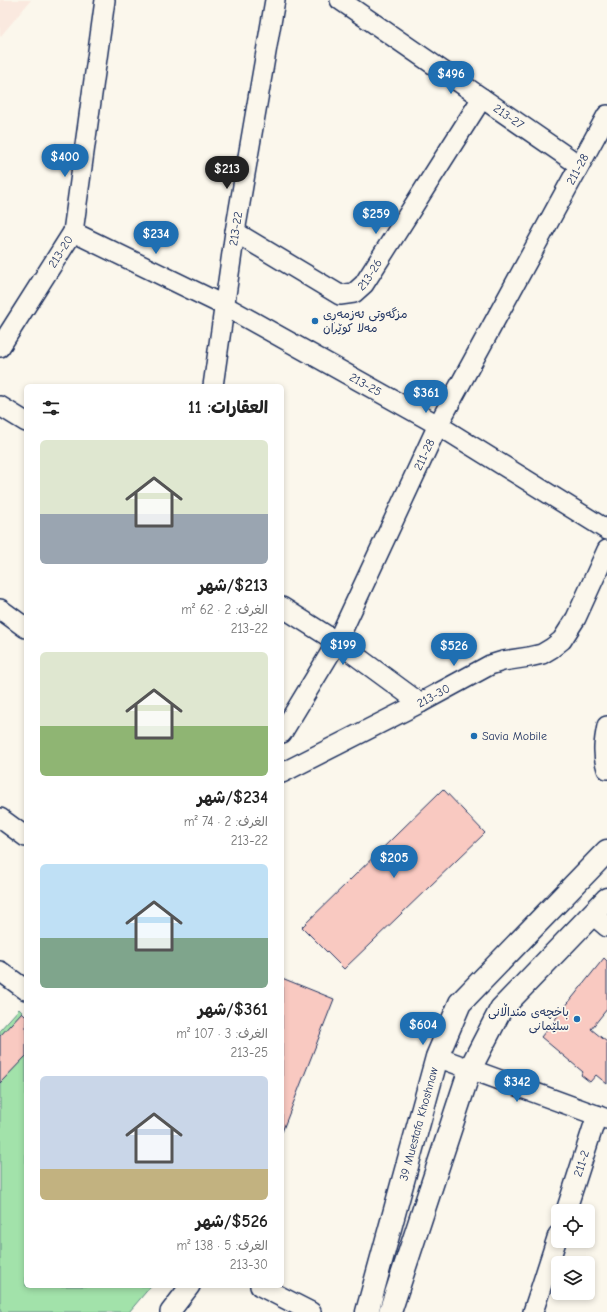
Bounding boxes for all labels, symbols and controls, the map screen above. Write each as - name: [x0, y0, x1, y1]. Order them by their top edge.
- pin: $496: [427, 61, 475, 95]
- text: $496: [437, 66, 465, 81]
- street label: 213-27: [491, 101, 527, 132]
- pin: $400: [41, 144, 89, 178]
- text: $400: [51, 149, 79, 164]
- street label: 211-28: [563, 151, 592, 187]
- pin: $213: [203, 156, 251, 190]
- text: $213: [214, 161, 240, 176]
- pin: $259: [352, 201, 400, 235]
- text: $259: [362, 206, 390, 221]
- street label: 213-22: [226, 210, 245, 247]
- pin: $234: [132, 221, 180, 255]
- text: $234: [143, 226, 169, 241]
- street label: 213-20: [45, 233, 76, 270]
- street label: 213-26: [355, 256, 385, 293]
- place label: مزگەوتی ئەزمەڕی مەلا کوێران: [323, 307, 408, 335]
- marker: مزگەوتی ئەزمەڕی مەلا کوێران: [310, 316, 320, 326]
- street label: 213-25: [347, 370, 384, 399]
- pin: $361: [402, 380, 450, 414]
- text: $361: [413, 385, 439, 400]
- icon: filters: [40, 397, 62, 419]
- text: العقارات: 11: [188, 398, 268, 417]
- street label: 211-28: [411, 437, 438, 473]
- icon: home: [118, 466, 190, 538]
- text: $213/شهر: [199, 576, 268, 595]
- text: الغرف: 2 · 62 m²: [181, 602, 268, 617]
- text: 213-22: [231, 621, 268, 636]
- pin: $199: [319, 632, 367, 666]
- pin: $526: [430, 633, 478, 667]
- text: $199: [330, 637, 356, 652]
- text: $526: [440, 638, 468, 653]
- icon: home: [118, 678, 190, 750]
- street label: 213-30: [415, 681, 452, 710]
- place label: Savia Mobile: [482, 729, 547, 743]
- marker: Savia Mobile: [469, 731, 479, 741]
- text: $234/شهر: [197, 788, 268, 807]
- text: الغرف: 2 · 74 m²: [184, 814, 268, 829]
- text: 213-22: [231, 833, 268, 848]
- pin: $205: [370, 845, 418, 879]
- text: $205: [380, 850, 408, 865]
- icon: home: [118, 890, 190, 962]
- text: $361/شهر: [198, 1000, 268, 1019]
- place label: باخچەی منداڵانی سلێمانی: [488, 1003, 569, 1034]
- pin: $604: [399, 1012, 447, 1046]
- marker: باخچەی منداڵانی سلێمانی: [572, 1014, 582, 1024]
- text: $604: [409, 1017, 437, 1032]
- text: الغرف: 3 · 107 m²: [176, 1026, 268, 1041]
- text: 213-25: [230, 1045, 268, 1060]
- street label: 39 Muestafa Khoshnaw: [396, 1065, 441, 1182]
- pin: $342: [493, 1069, 541, 1103]
- text: $342: [504, 1074, 530, 1089]
- icon: home: [118, 1102, 190, 1174]
- street label: 211-2: [571, 1148, 592, 1178]
- map controls: [551, 1204, 595, 1300]
- button: locate: [551, 1204, 595, 1248]
- text: $526/شهر: [196, 1212, 268, 1231]
- text: الغرف: 5 · 138 m²: [177, 1238, 268, 1253]
- button: layers: [551, 1256, 595, 1300]
- text: 213-30: [230, 1257, 268, 1272]

